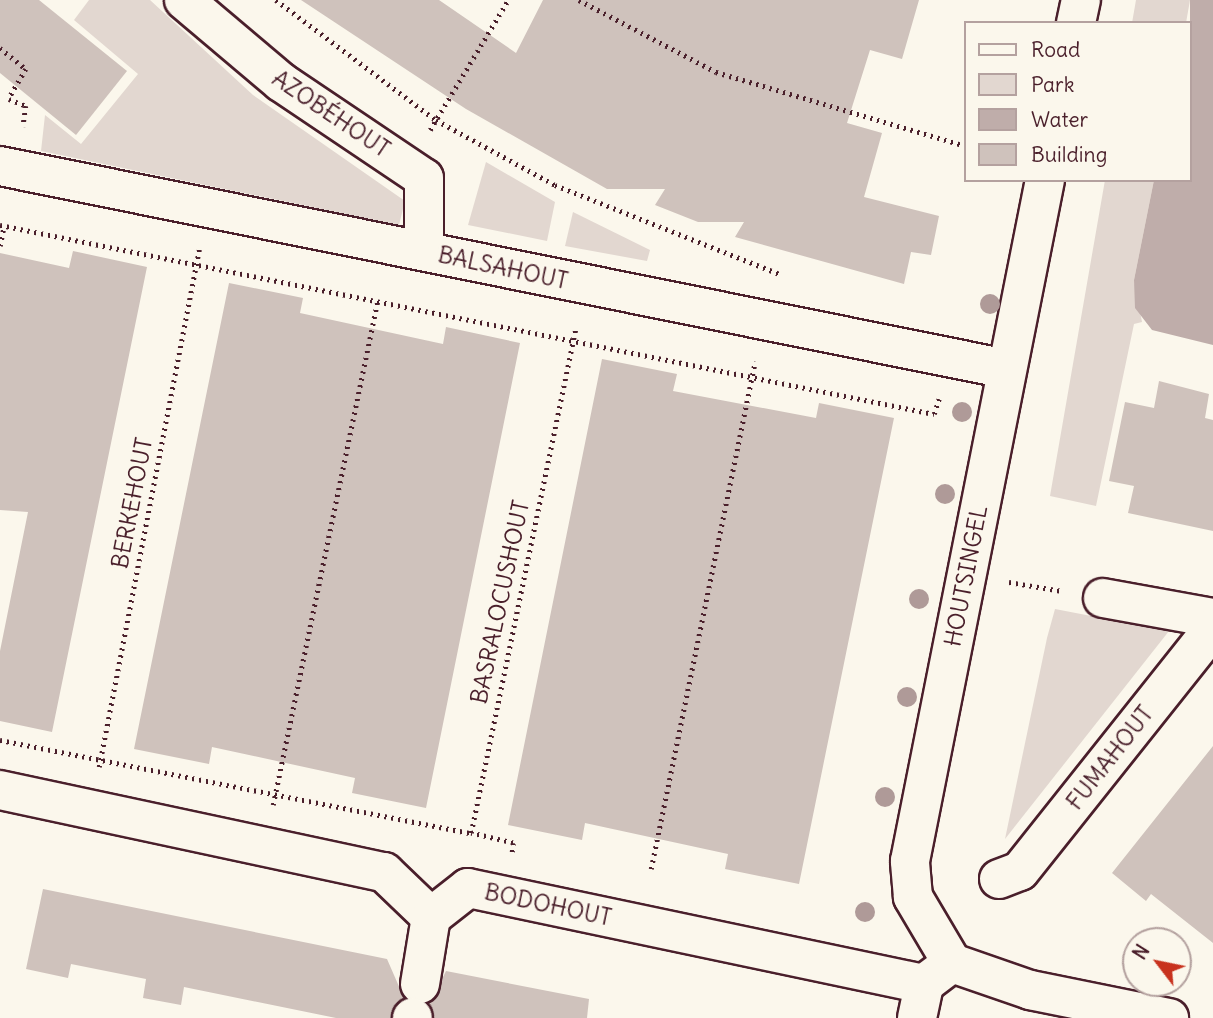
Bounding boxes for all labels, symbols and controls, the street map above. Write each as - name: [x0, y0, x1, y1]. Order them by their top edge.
- legend: [964, 21, 1192, 182]
- text: Road: [1031, 36, 1080, 63]
- street label: AZOBÉHOUT: [267, 65, 395, 163]
- text: Park: [1031, 71, 1074, 98]
- text: Water: [1031, 106, 1088, 133]
- text: Building: [1031, 141, 1107, 168]
- street label: BALSAHOUT: [436, 241, 570, 295]
- street label: BERKEHOUT: [106, 435, 158, 571]
- street label: BASRALOCUSHOUT: [465, 498, 535, 706]
- street label: HOUTSINGEL: [939, 503, 993, 649]
- street label: FUMAHOUT: [1061, 701, 1159, 815]
- street label: BODOHOUT: [482, 878, 614, 932]
- north arrow: [1122, 927, 1192, 997]
- text: N: [1127, 940, 1155, 964]

